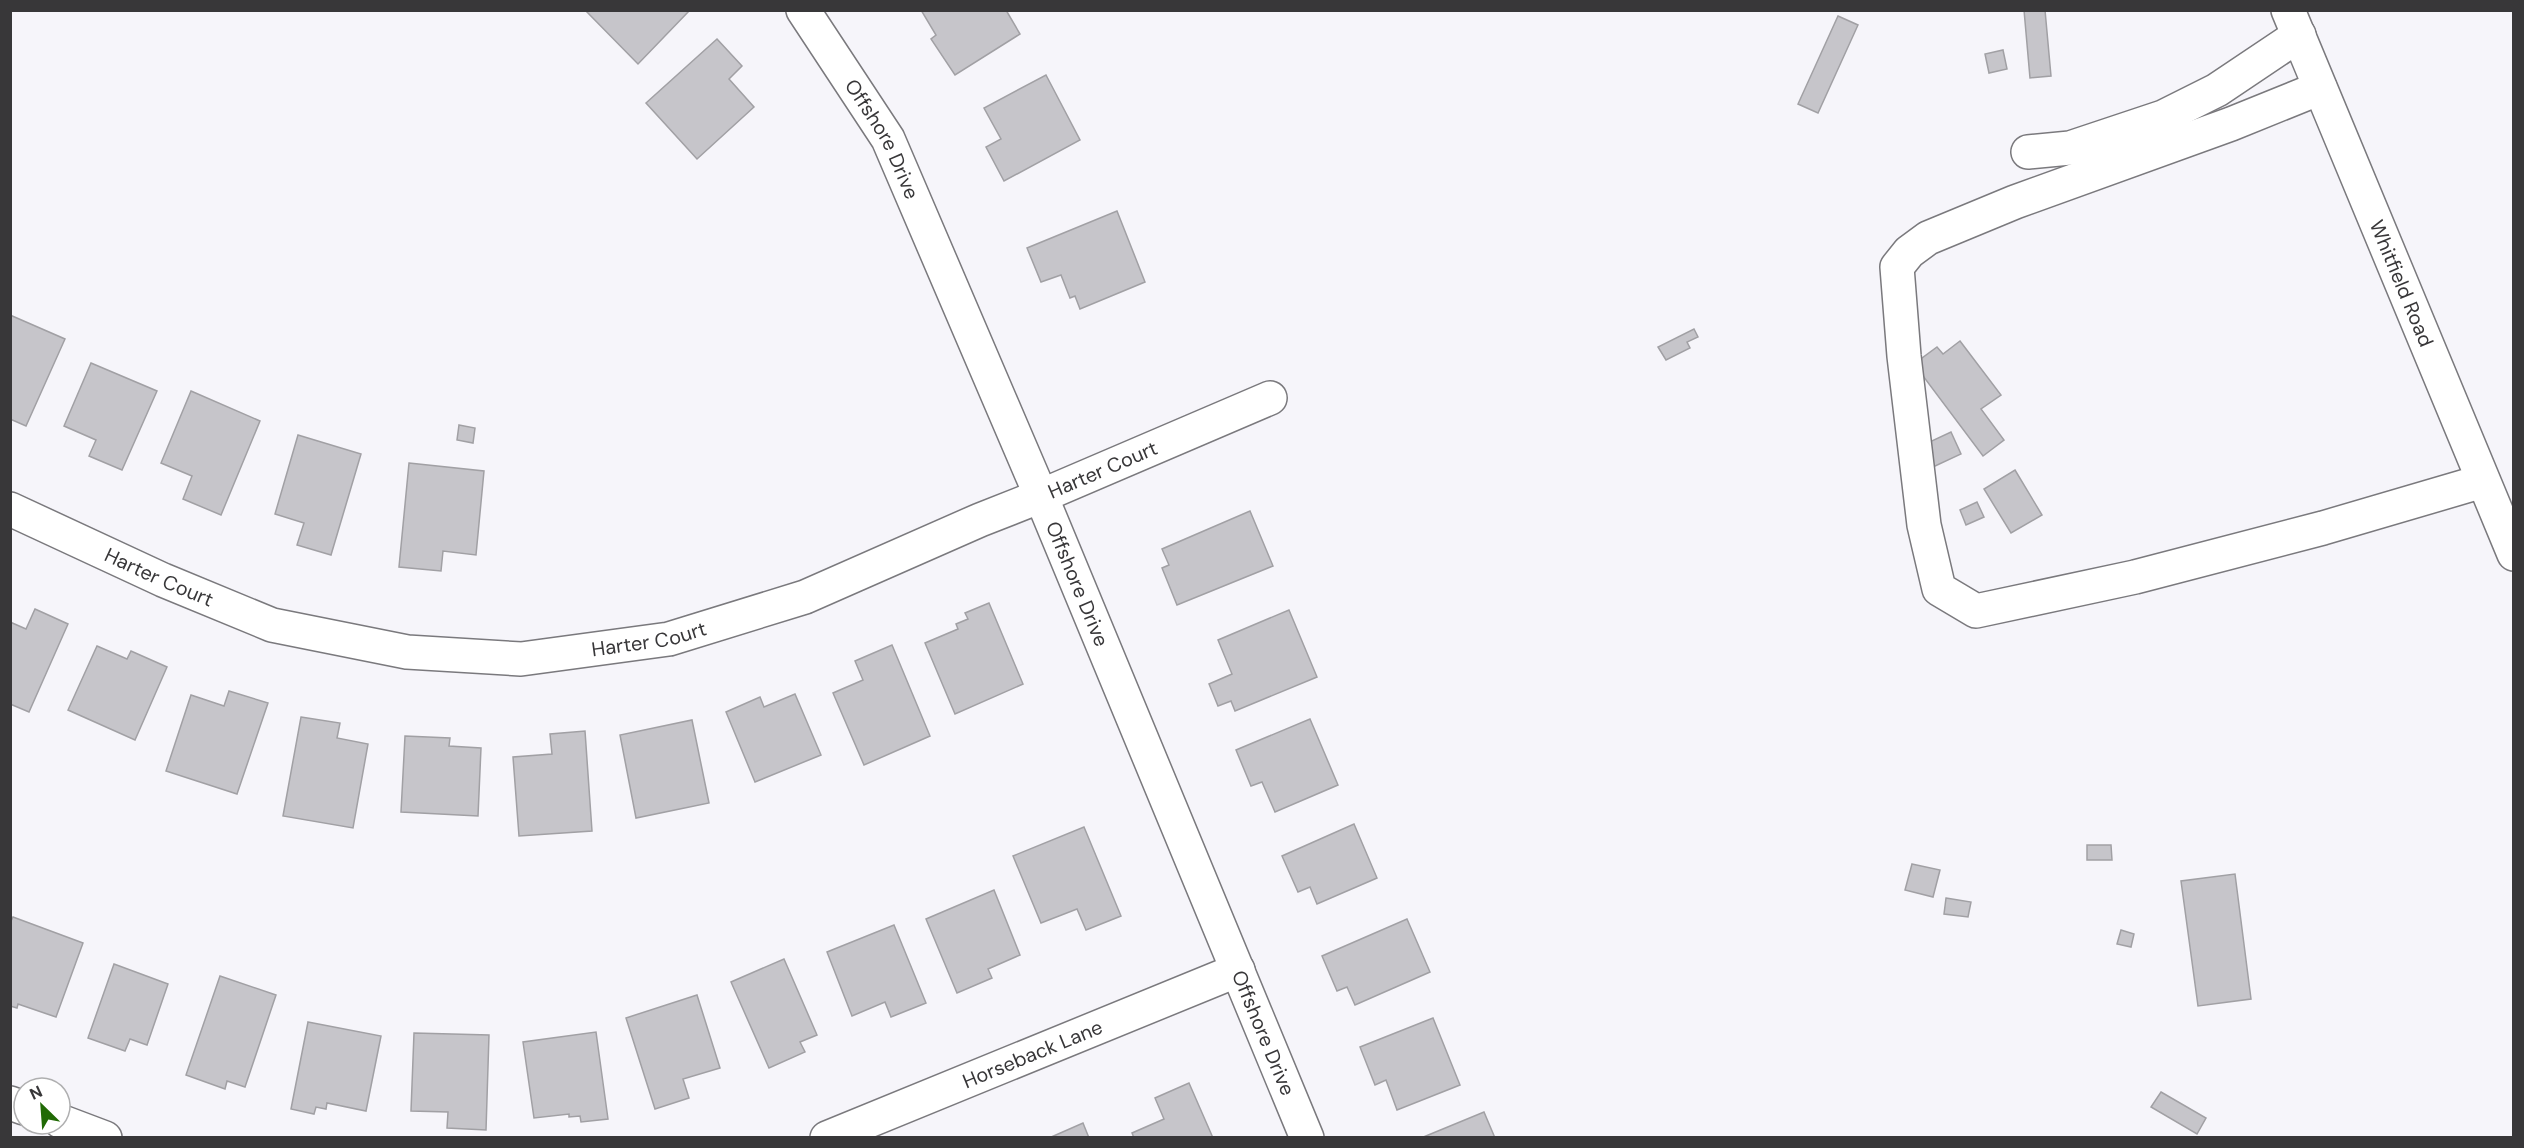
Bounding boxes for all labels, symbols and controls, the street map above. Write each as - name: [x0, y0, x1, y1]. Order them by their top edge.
- street label: Offshore Drive: [839, 74, 925, 203]
- street label: Whitfield Road: [2364, 216, 2439, 351]
- street label: Harter Court: [1044, 435, 1162, 504]
- street label: Offshore Drive: [1040, 517, 1115, 650]
- street label: Harter Court: [100, 542, 218, 613]
- street label: Harter Court: [590, 615, 710, 662]
- street label: Offshore Drive: [1226, 966, 1301, 1099]
- street label: Horseback Lane: [959, 1014, 1106, 1094]
- north arrow: [12, 1076, 72, 1136]
- text: N: [26, 1081, 46, 1105]

